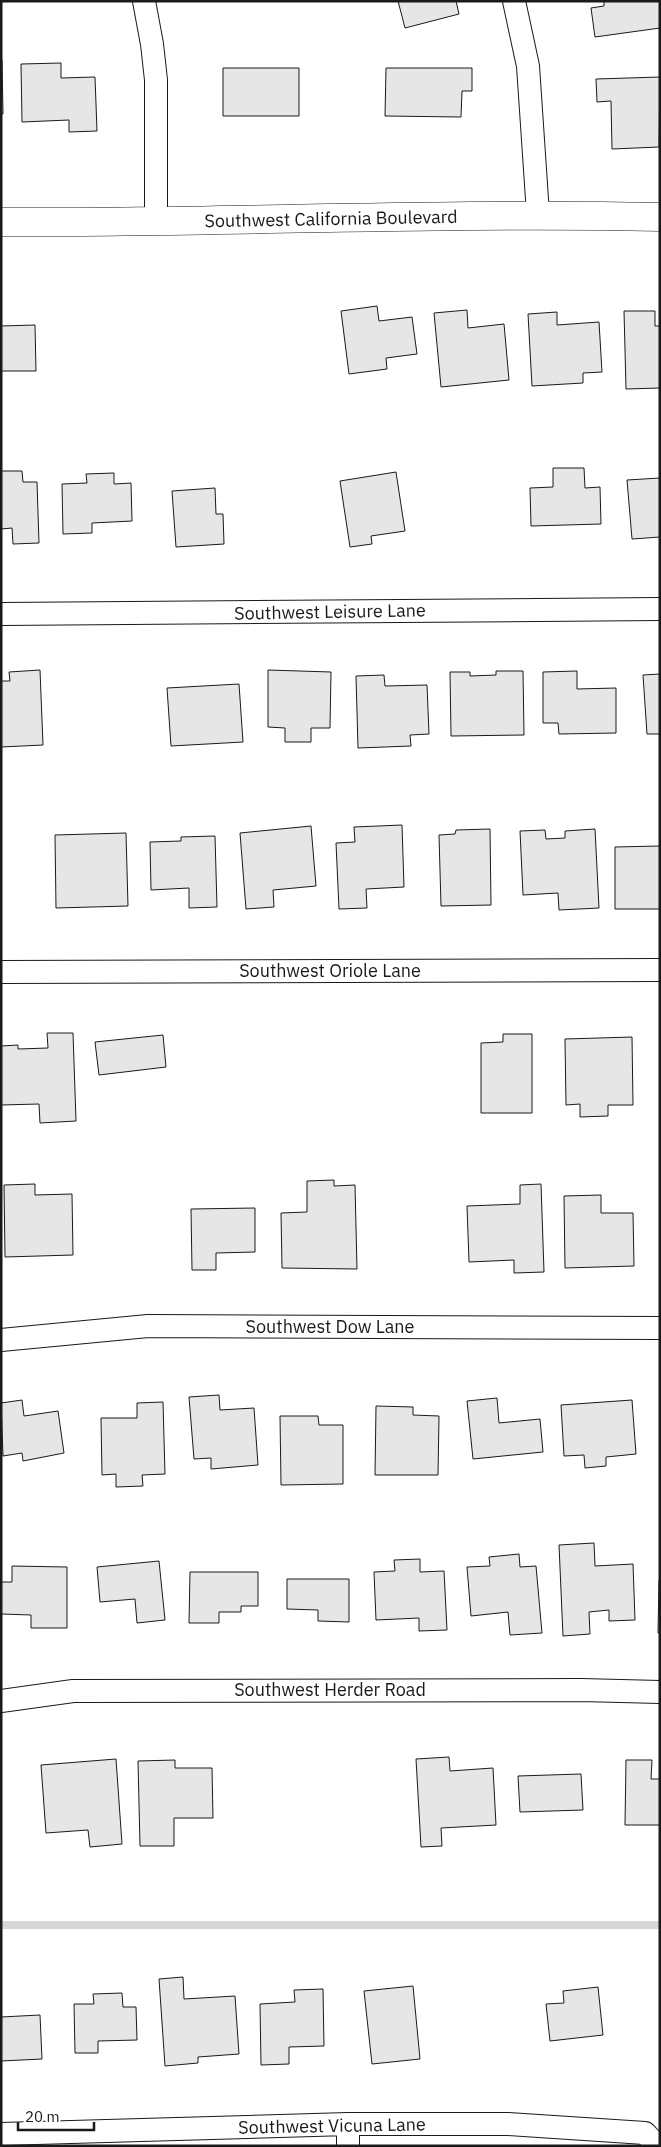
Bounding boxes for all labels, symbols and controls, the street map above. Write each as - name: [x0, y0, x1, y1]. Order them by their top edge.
- street label: Southwest California Boulevard: [204, 205, 458, 232]
- street label: Southwest Leisure Lane: [234, 598, 426, 625]
- street label: Southwest Oriole Lane: [239, 959, 421, 982]
- street label: Southwest Dow Lane: [246, 1315, 415, 1338]
- street label: Southwest Herder Road: [234, 1678, 426, 1701]
- scale bar: [18, 2100, 94, 2132]
- text: 20 m: [25, 2107, 60, 2126]
- street label: Southwest Vicuna Lane: [238, 2112, 426, 2139]

